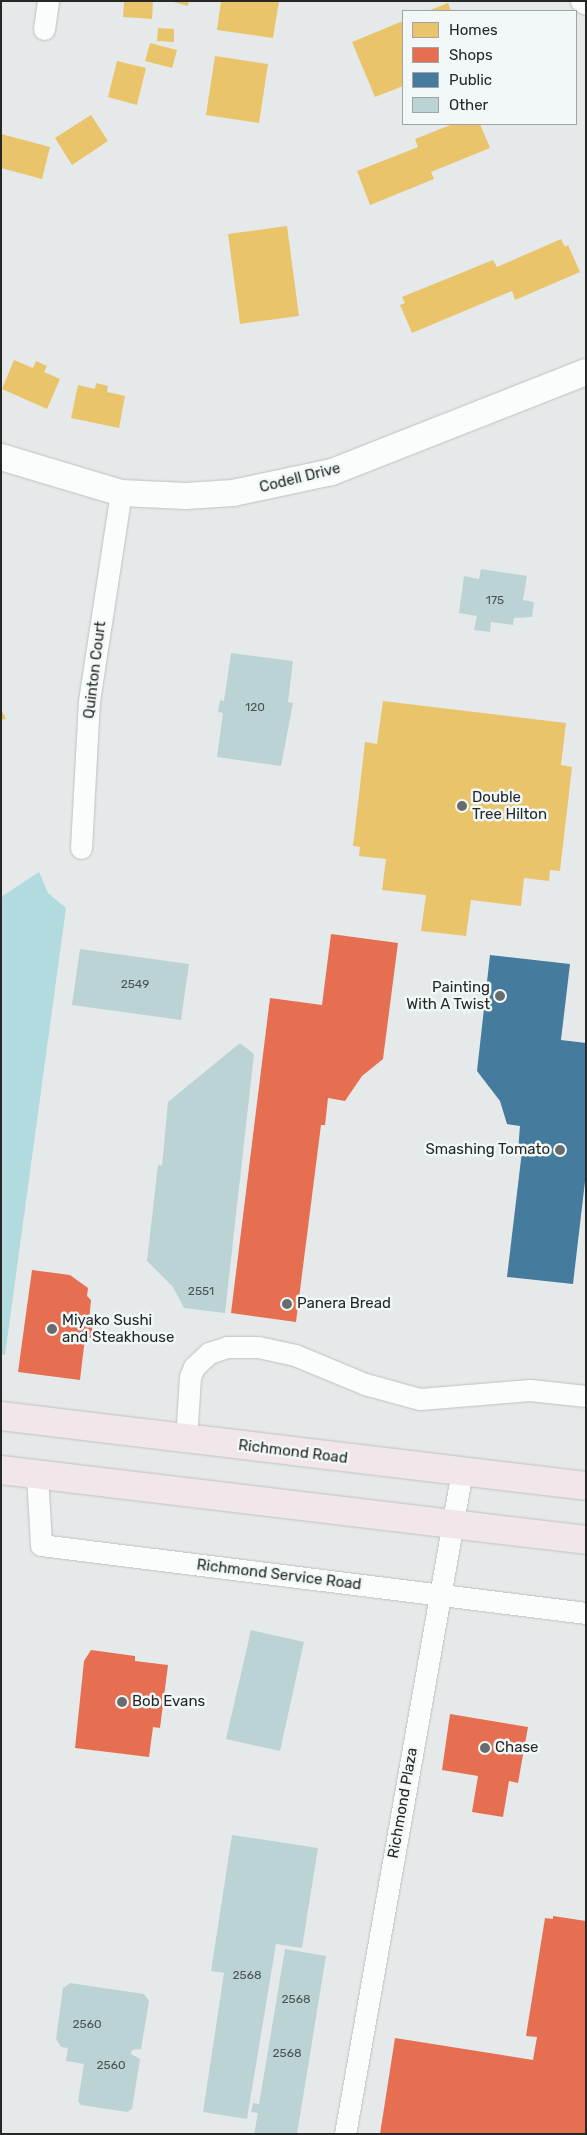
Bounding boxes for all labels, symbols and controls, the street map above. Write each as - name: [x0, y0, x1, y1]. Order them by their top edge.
- legend: [402, 10, 577, 125]
- text: Homes: [449, 21, 498, 39]
- text: Shops: [449, 46, 493, 64]
- text: Public: [449, 71, 492, 89]
- text: Other: [449, 96, 488, 114]
- street label: Codell Drive: [258, 459, 342, 497]
- house number: 175: [486, 594, 504, 608]
- street label: Quinton Court: [80, 620, 110, 720]
- house number: 120: [245, 701, 265, 715]
- place label: Double Tree Hilton: [472, 788, 547, 823]
- marker: Double Tree Hilton: [456, 800, 468, 812]
- house number: 2549: [121, 978, 149, 992]
- place label: Painting With A Twist: [405, 978, 490, 1013]
- marker: Painting With A Twist: [494, 990, 506, 1002]
- place label: Smashing Tomato: [425, 1141, 550, 1159]
- marker: Smashing Tomato: [554, 1144, 566, 1156]
- house number: 2551: [188, 1285, 214, 1299]
- place label: Panera Bread: [297, 1295, 391, 1313]
- marker: Panera Bread: [281, 1298, 293, 1310]
- place label: Miyako Sushi and Steakhouse: [62, 1311, 174, 1346]
- marker: Miyako Sushi and Steakhouse: [46, 1323, 58, 1335]
- street label: Richmond Road: [237, 1436, 349, 1468]
- street label: Richmond Service Road: [196, 1556, 362, 1594]
- place label: Bob Evans: [132, 1693, 205, 1711]
- marker: Bob Evans: [116, 1696, 128, 1708]
- place label: Chase: [495, 1739, 538, 1757]
- marker: Chase: [479, 1742, 491, 1754]
- street label: Richmond Plaza: [384, 1746, 422, 1860]
- house number: 2568: [232, 1969, 262, 1983]
- house number: 2568: [281, 1993, 311, 2007]
- house number: 2560: [72, 2018, 102, 2032]
- house number: 2568: [272, 2047, 302, 2061]
- house number: 2560: [96, 2059, 126, 2073]

